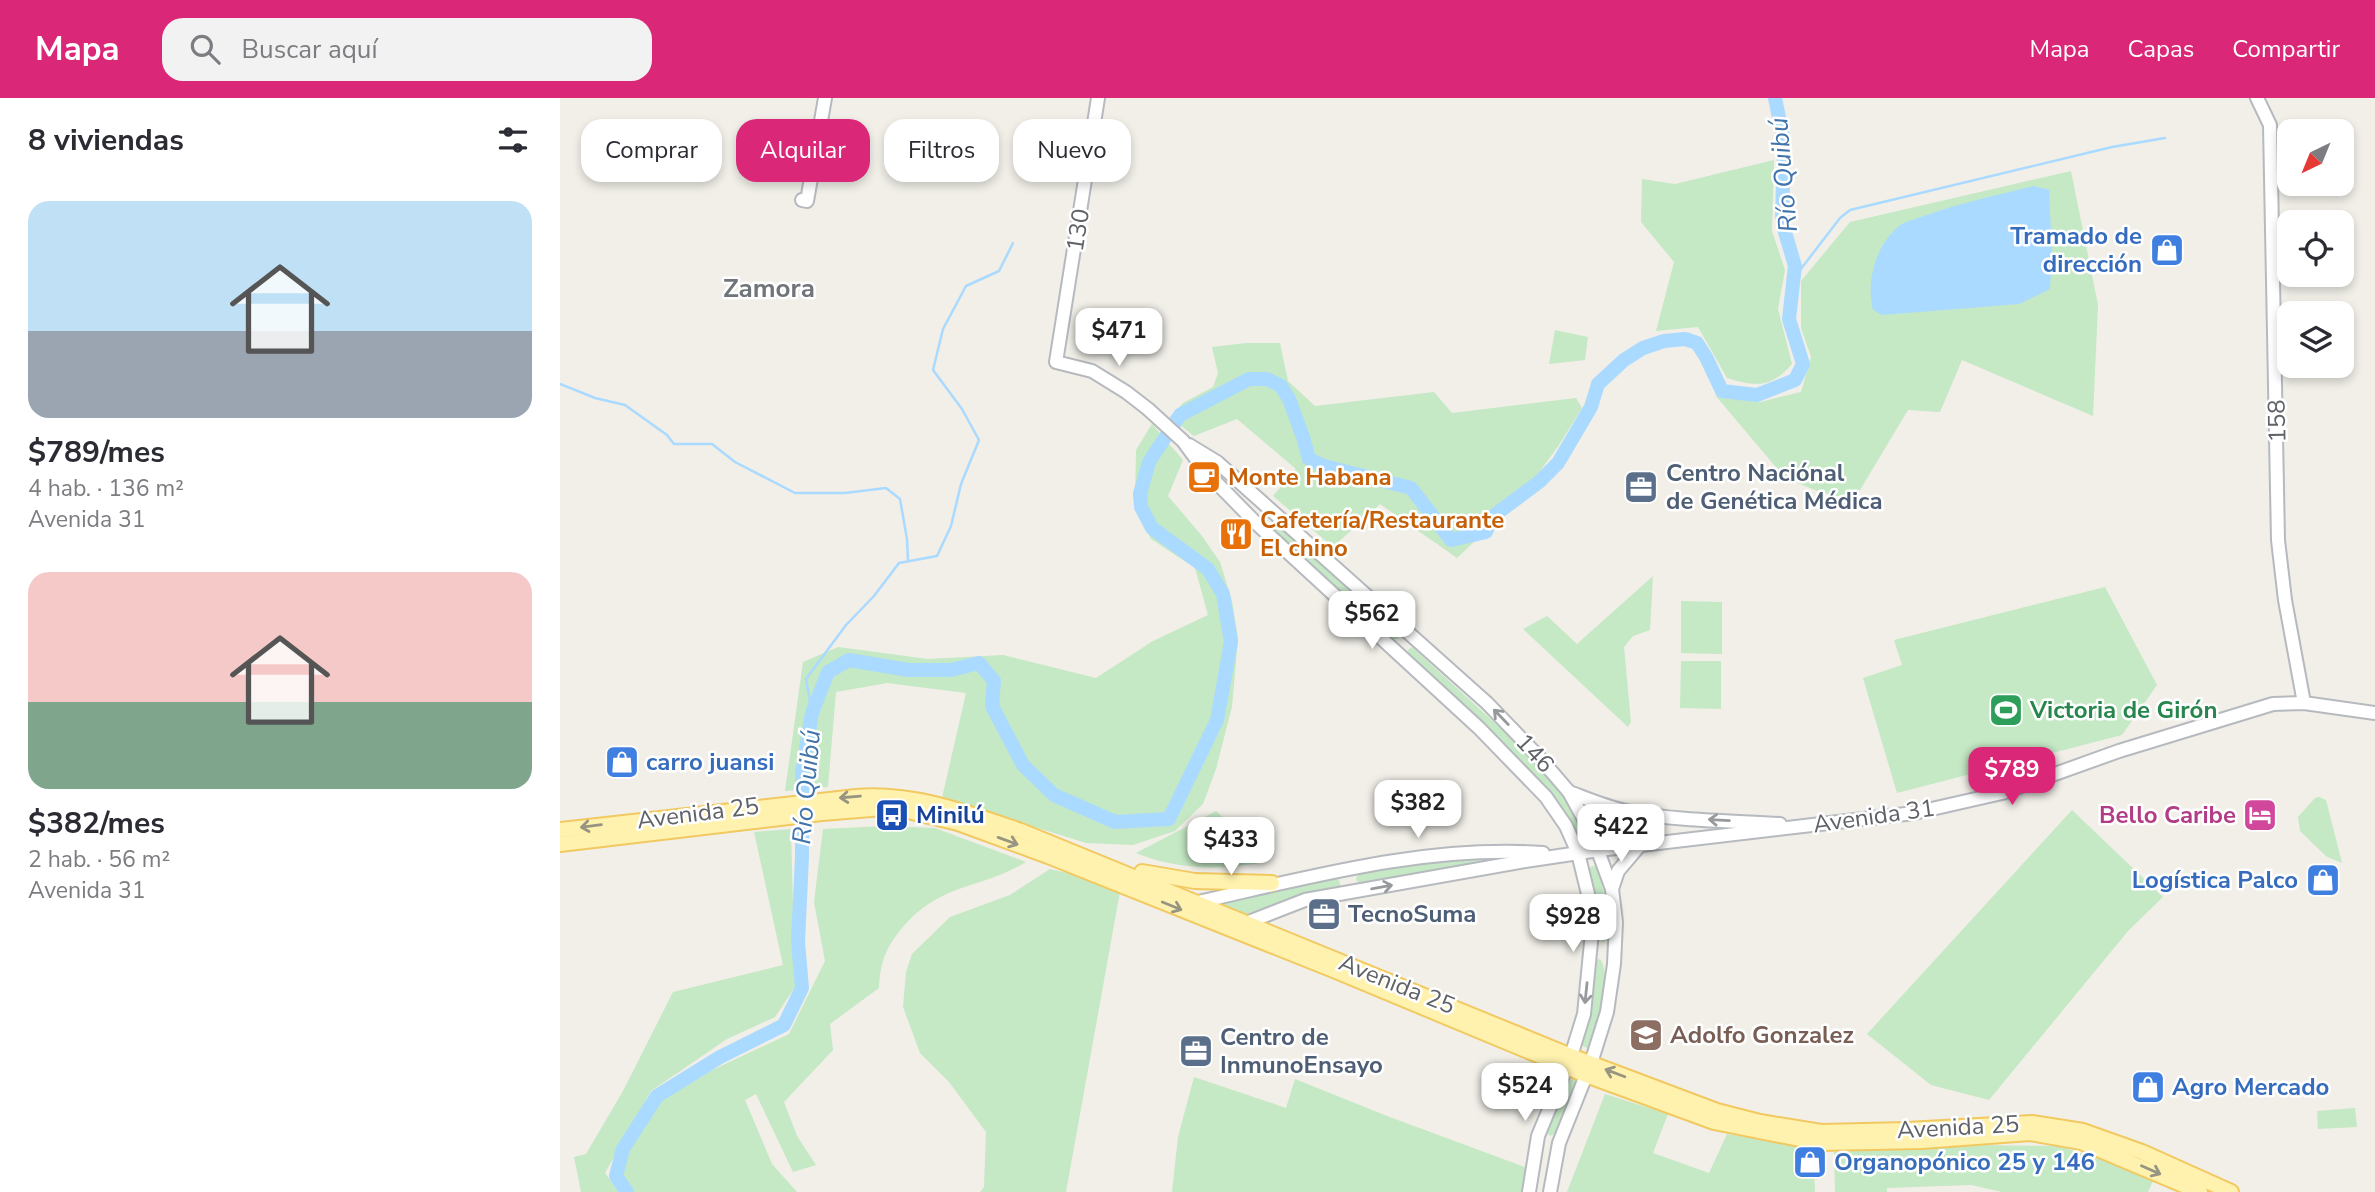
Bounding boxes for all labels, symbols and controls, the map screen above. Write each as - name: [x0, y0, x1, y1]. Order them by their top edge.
- search box: [162, 18, 652, 81]
- text: Mapa: [35, 27, 120, 72]
- icon: search: [186, 30, 224, 68]
- text: Buscar aquí: [242, 32, 377, 67]
- text: Mapa: [2030, 33, 2090, 65]
- text: Capas: [2128, 33, 2194, 65]
- text: Compartir: [2232, 33, 2340, 65]
- water label: Río Quibú: [1761, 116, 1806, 234]
- chip: Comprar: [581, 119, 722, 182]
- chip: Alquilar: [736, 119, 870, 182]
- chip: Filtros: [884, 119, 999, 182]
- chip: Nuevo: [1013, 119, 1131, 182]
- north arrow: [2277, 119, 2354, 196]
- map controls: [2277, 119, 2354, 378]
- text: 8 viviendas: [28, 120, 184, 161]
- icon: filters: [494, 121, 532, 159]
- street label: 130: [1059, 206, 1097, 254]
- button: locate: [2277, 210, 2354, 287]
- place label: Tramado de dirección: [2010, 220, 2142, 280]
- shop icon: Tramado de dirección: [2148, 231, 2186, 269]
- icon: home: [217, 246, 343, 372]
- district label: Zamora: [723, 271, 815, 306]
- button: layers: [2277, 301, 2354, 378]
- pin: $471: [1078, 308, 1160, 368]
- text: $471: [1091, 315, 1147, 346]
- street label: 158: [2261, 399, 2293, 443]
- text: $789/mes: [28, 432, 165, 473]
- place label: Centro Naciónal de Genética Médica: [1666, 457, 1883, 517]
- cafe icon: Monte Habana: [1185, 458, 1223, 496]
- place label: Monte Habana: [1228, 461, 1392, 493]
- office icon: Centro Naciónal de Genética Médica: [1622, 468, 1660, 506]
- text: 4 hab. · 136 m²: [28, 473, 184, 504]
- text: Avenida 31: [28, 504, 146, 535]
- place label: Cafetería/Restaurante El chino: [1260, 504, 1504, 564]
- restaurant icon: Cafetería/Restaurante El chino: [1217, 515, 1255, 553]
- pin: $562: [1331, 592, 1413, 651]
- text: $562: [1344, 598, 1400, 629]
- icon: home: [217, 617, 343, 743]
- sports icon: Victoria de Girón: [1987, 691, 2025, 729]
- place label: Victoria de Girón: [2029, 694, 2217, 726]
- one-way arrow: [1492, 709, 1509, 726]
- street label: 146: [1509, 726, 1561, 780]
- water label: Río Quibú: [784, 728, 829, 846]
- shop icon: carro juansi: [603, 743, 641, 781]
- place label: carro juansi: [646, 746, 774, 778]
- pin: $789: [1971, 748, 2053, 807]
- text: $789: [1984, 754, 2040, 785]
- pin: $382: [1377, 780, 1459, 840]
- text: $382: [1390, 787, 1446, 818]
- street label: Avenida 25: [635, 790, 761, 836]
- one-way arrow: [839, 791, 862, 804]
- street label: Avenida 31: [1811, 792, 1937, 840]
- bus stop icon: Minilú: [873, 796, 911, 834]
- hotel icon: Bello Caribe: [2241, 796, 2279, 834]
- place label: Minilú: [916, 799, 985, 831]
- place label: Bello Caribe: [2099, 799, 2236, 831]
- text: $382/mes: [28, 803, 165, 844]
- pin: $422: [1580, 804, 1662, 864]
- text: $422: [1593, 811, 1649, 842]
- one-way arrow: [1708, 814, 1731, 827]
- pin: $433: [1190, 818, 1272, 877]
- one-way arrow: [580, 820, 603, 833]
- text: $433: [1203, 824, 1259, 855]
- one-way arrow: [996, 836, 1018, 849]
- text: 2 hab. · 56 m²: [28, 844, 170, 875]
- shop icon: Logística Palco: [2304, 861, 2342, 899]
- place label: Logística Palco: [2132, 864, 2298, 896]
- text: Avenida 31: [28, 875, 146, 906]
- one-way arrow: [1370, 880, 1393, 893]
- pin: $928: [1532, 894, 1614, 954]
- office icon: TecnoSuma: [1305, 895, 1343, 933]
- place label: TecnoSuma: [1348, 898, 1476, 930]
- one-way arrow: [1161, 901, 1182, 914]
- text: $928: [1545, 901, 1601, 932]
- street label: Avenida 25: [1334, 946, 1460, 1022]
- one-way arrow: [1579, 981, 1592, 1004]
- school or university icon: Adolfo Gonzalez: [1627, 1016, 1665, 1054]
- place label: Adolfo Gonzalez: [1670, 1019, 1854, 1051]
- place label: Centro de InmunoEnsayo: [1220, 1021, 1383, 1081]
- office icon: Centro de InmunoEnsayo: [1177, 1032, 1215, 1070]
- pin: $524: [1484, 1063, 1566, 1123]
- one-way arrow: [1604, 1065, 1626, 1078]
- shop icon: Agro Mercado: [2129, 1068, 2167, 1106]
- text: $524: [1497, 1070, 1553, 1101]
- place label: Agro Mercado: [2172, 1071, 2329, 1103]
- street label: Avenida 25: [1896, 1108, 2020, 1146]
- shop icon: Organopónico 25 y 146: [1791, 1143, 1829, 1181]
- place label: Organopónico 25 y 146: [1834, 1146, 2095, 1178]
- one-way arrow: [2140, 1164, 2161, 1177]

